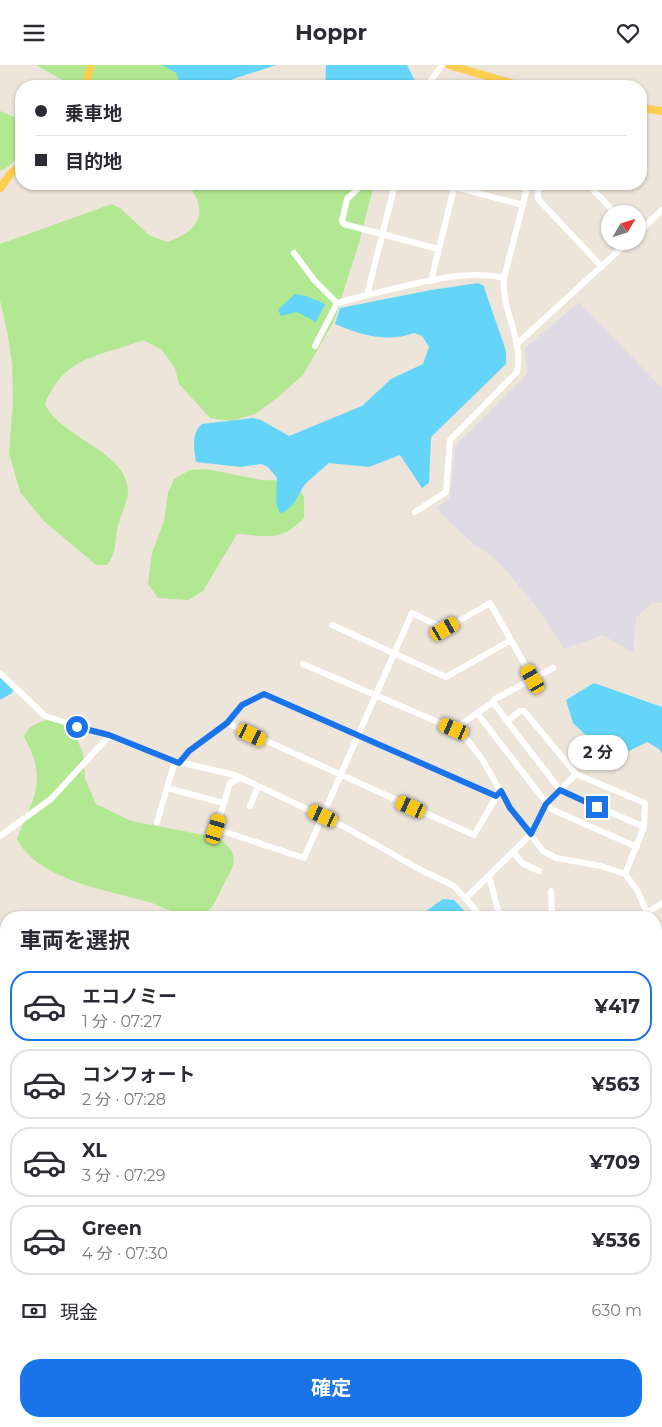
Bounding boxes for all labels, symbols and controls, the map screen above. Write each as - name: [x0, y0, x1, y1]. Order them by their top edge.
- icon: menu: [20, 19, 48, 47]
- text: Hoppr: [295, 19, 367, 46]
- icon: heart: [614, 19, 642, 47]
- text: 乗車地: [65, 102, 122, 125]
- text: 目的地: [65, 150, 122, 173]
- north arrow: [601, 205, 646, 250]
- map controls: [601, 205, 646, 250]
- car: [428, 615, 461, 643]
- car: [519, 662, 546, 696]
- route start: [66, 716, 88, 738]
- car: [437, 716, 470, 742]
- car: [235, 722, 268, 748]
- callout: 2 分: [567, 735, 627, 769]
- text: 2 分: [583, 743, 613, 762]
- car: [394, 794, 427, 820]
- route end: [586, 796, 608, 818]
- car: [306, 803, 339, 829]
- car: [204, 812, 227, 846]
- text: 車両を選択: [20, 927, 130, 954]
- icon: car: [22, 984, 67, 1029]
- text: エコノミー: [82, 985, 177, 1008]
- text: ¥417: [594, 995, 640, 1018]
- text: 1 分 · 07:27: [82, 1012, 162, 1031]
- icon: car: [22, 1062, 67, 1107]
- text: コンフォート: [82, 1063, 195, 1086]
- text: ¥563: [591, 1073, 640, 1096]
- text: 2 分 · 07:28: [82, 1090, 166, 1109]
- text: XL: [82, 1139, 107, 1162]
- icon: car: [22, 1140, 67, 1185]
- text: ¥709: [589, 1151, 640, 1174]
- text: 3 分 · 07:29: [82, 1166, 165, 1185]
- text: Green: [82, 1217, 142, 1240]
- icon: car: [22, 1218, 67, 1263]
- text: ¥536: [591, 1229, 640, 1252]
- text: 4 分 · 07:30: [82, 1244, 168, 1263]
- icon: cash: [20, 1297, 48, 1325]
- text: 現金: [60, 1301, 98, 1324]
- text: 630 m: [591, 1301, 642, 1320]
- button: 確定: [20, 1359, 642, 1417]

